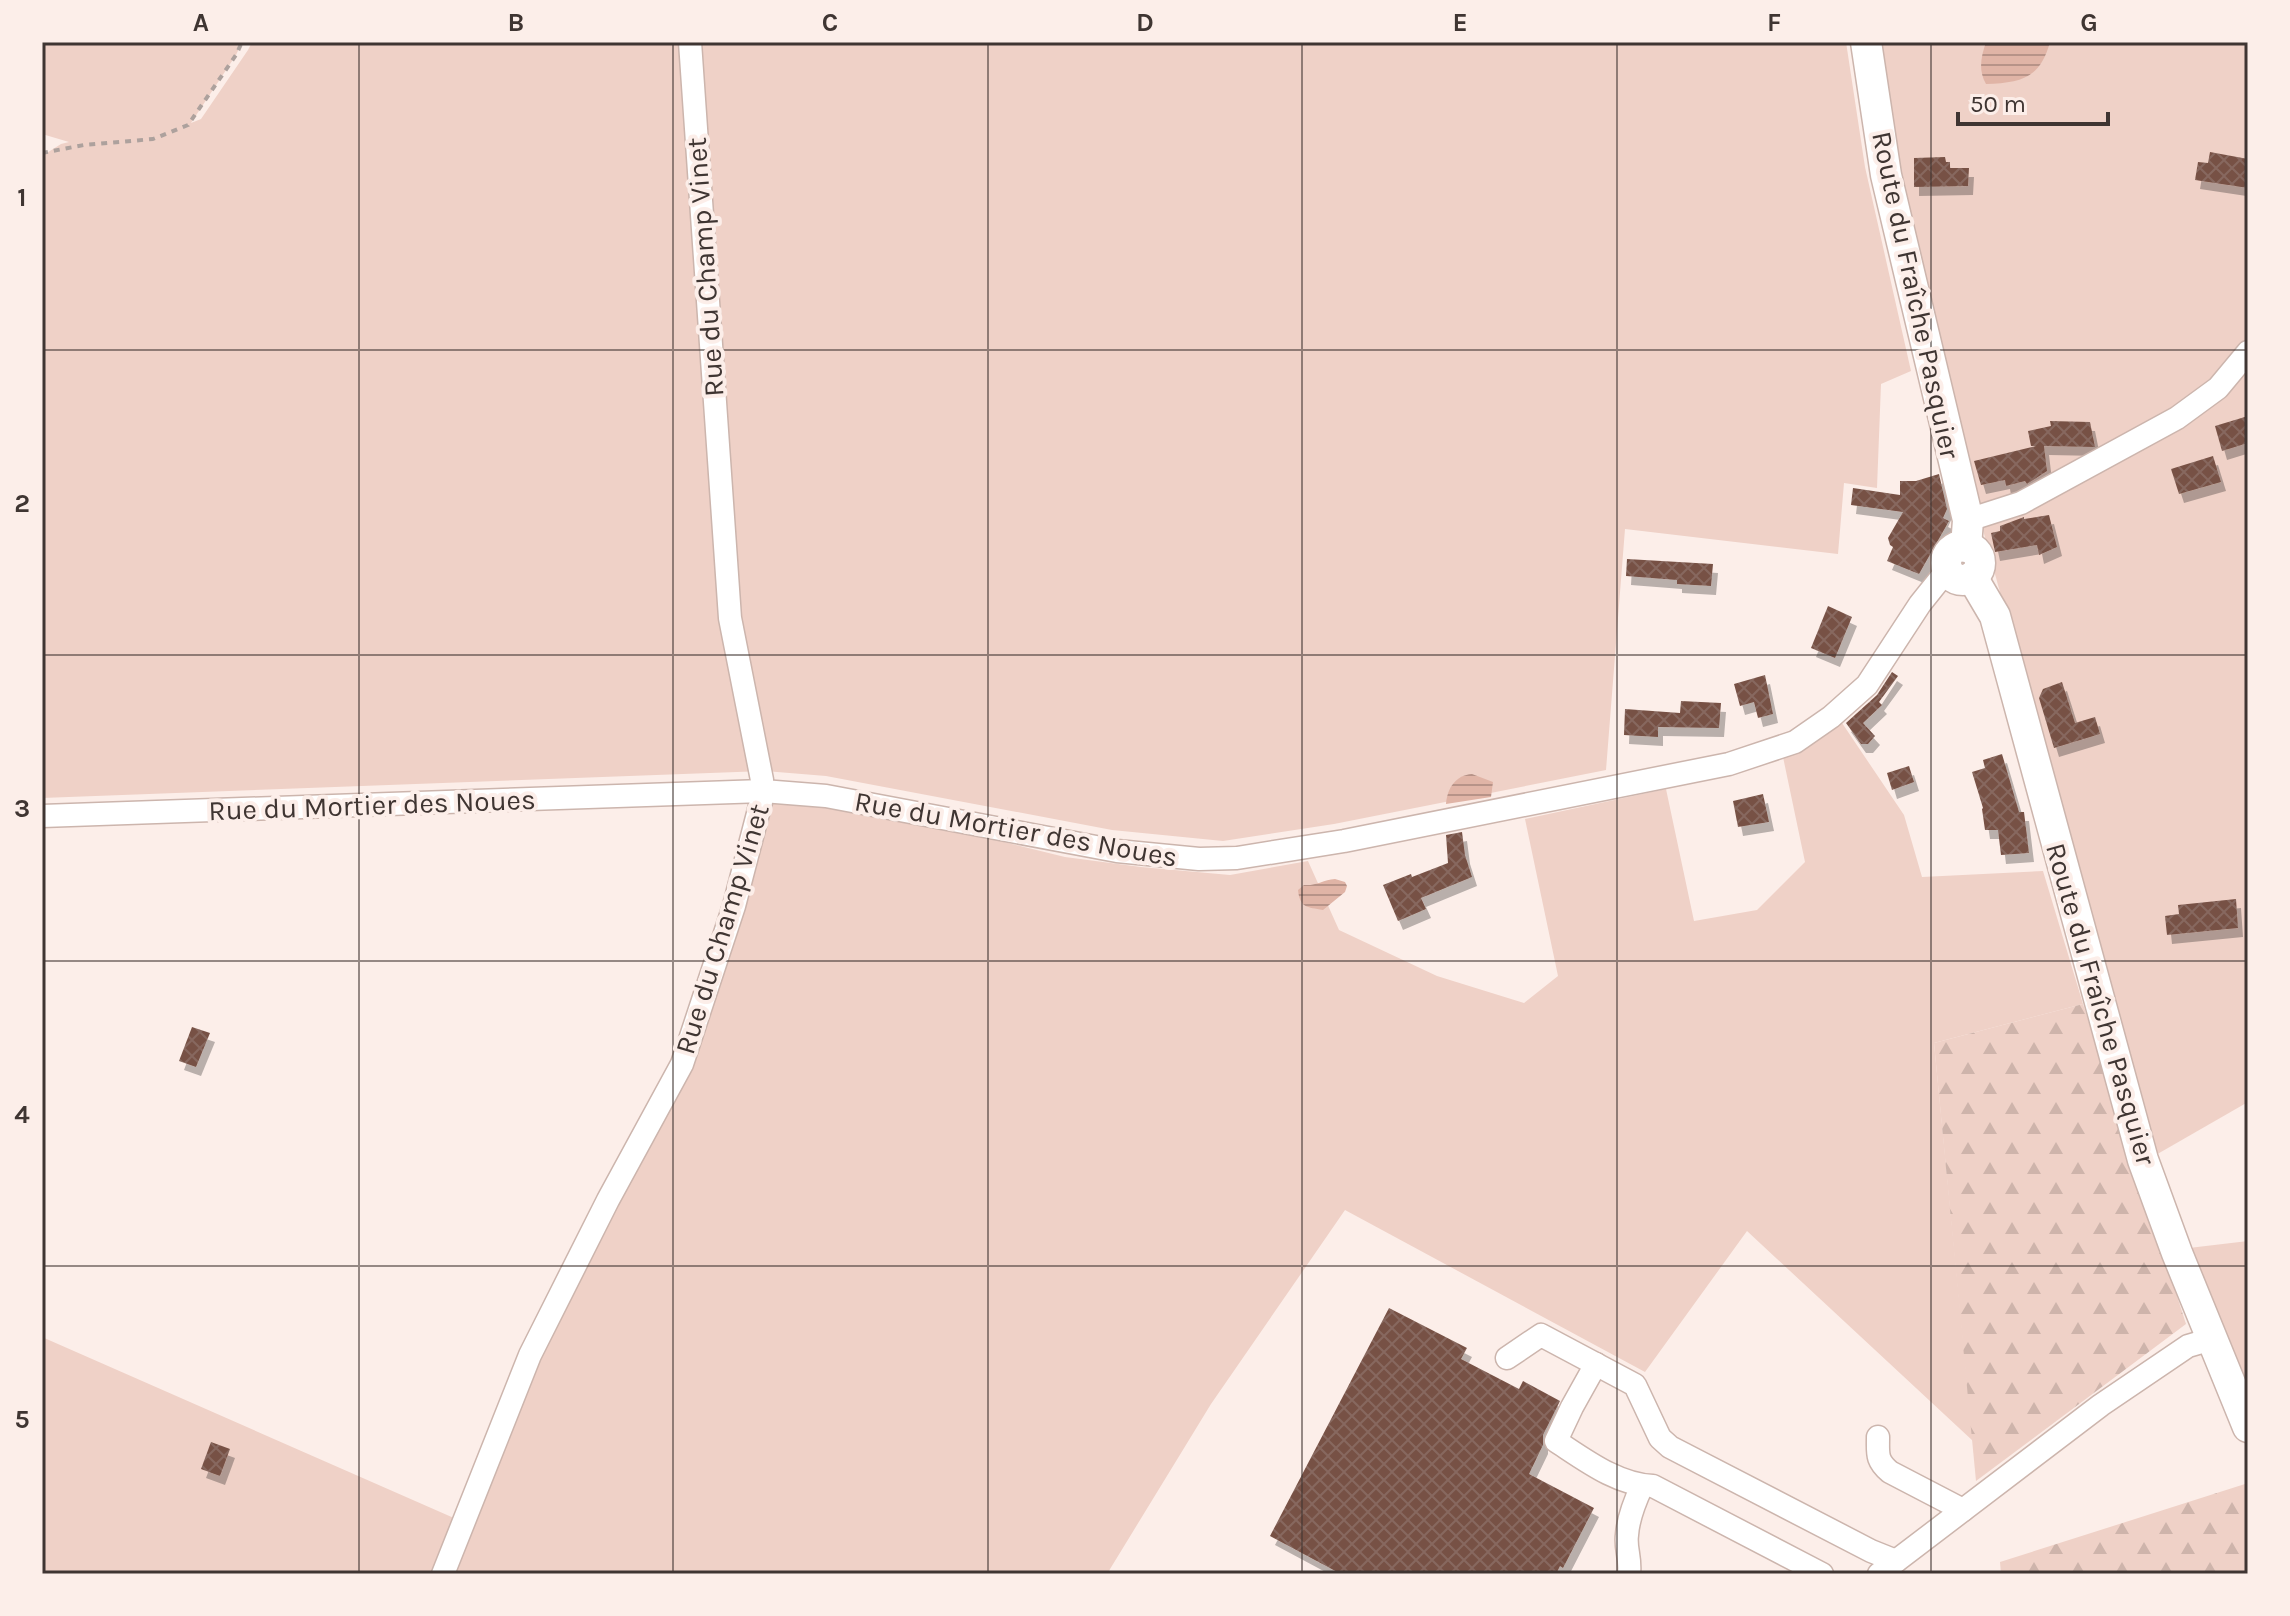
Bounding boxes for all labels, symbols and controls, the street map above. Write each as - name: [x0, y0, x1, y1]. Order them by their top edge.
- text: A: [193, 7, 209, 38]
- text: B: [508, 7, 524, 38]
- text: C: [822, 7, 838, 38]
- text: D: [1136, 7, 1154, 38]
- text: E: [1452, 7, 1468, 38]
- text: F: [1767, 7, 1781, 38]
- text: G: [2080, 7, 2098, 38]
- scale bar: [1958, 76, 2108, 126]
- text: 50 m: [1970, 90, 2026, 118]
- street label: Route du Fraîche Pasquier: [1865, 128, 1967, 463]
- street label: Rue du Champ Vinet: [679, 136, 731, 398]
- text: 1: [17, 182, 27, 213]
- text: 2: [14, 488, 30, 519]
- street label: Rue du Mortier des Noues: [208, 783, 536, 827]
- street label: Rue du Mortier des Noues: [852, 784, 1180, 874]
- text: 3: [14, 793, 30, 824]
- street label: Rue du Champ Vinet: [668, 800, 776, 1058]
- street label: Route du Fraîche Pasquier: [2039, 839, 2163, 1170]
- text: 4: [14, 1099, 30, 1130]
- text: 5: [14, 1404, 30, 1435]

